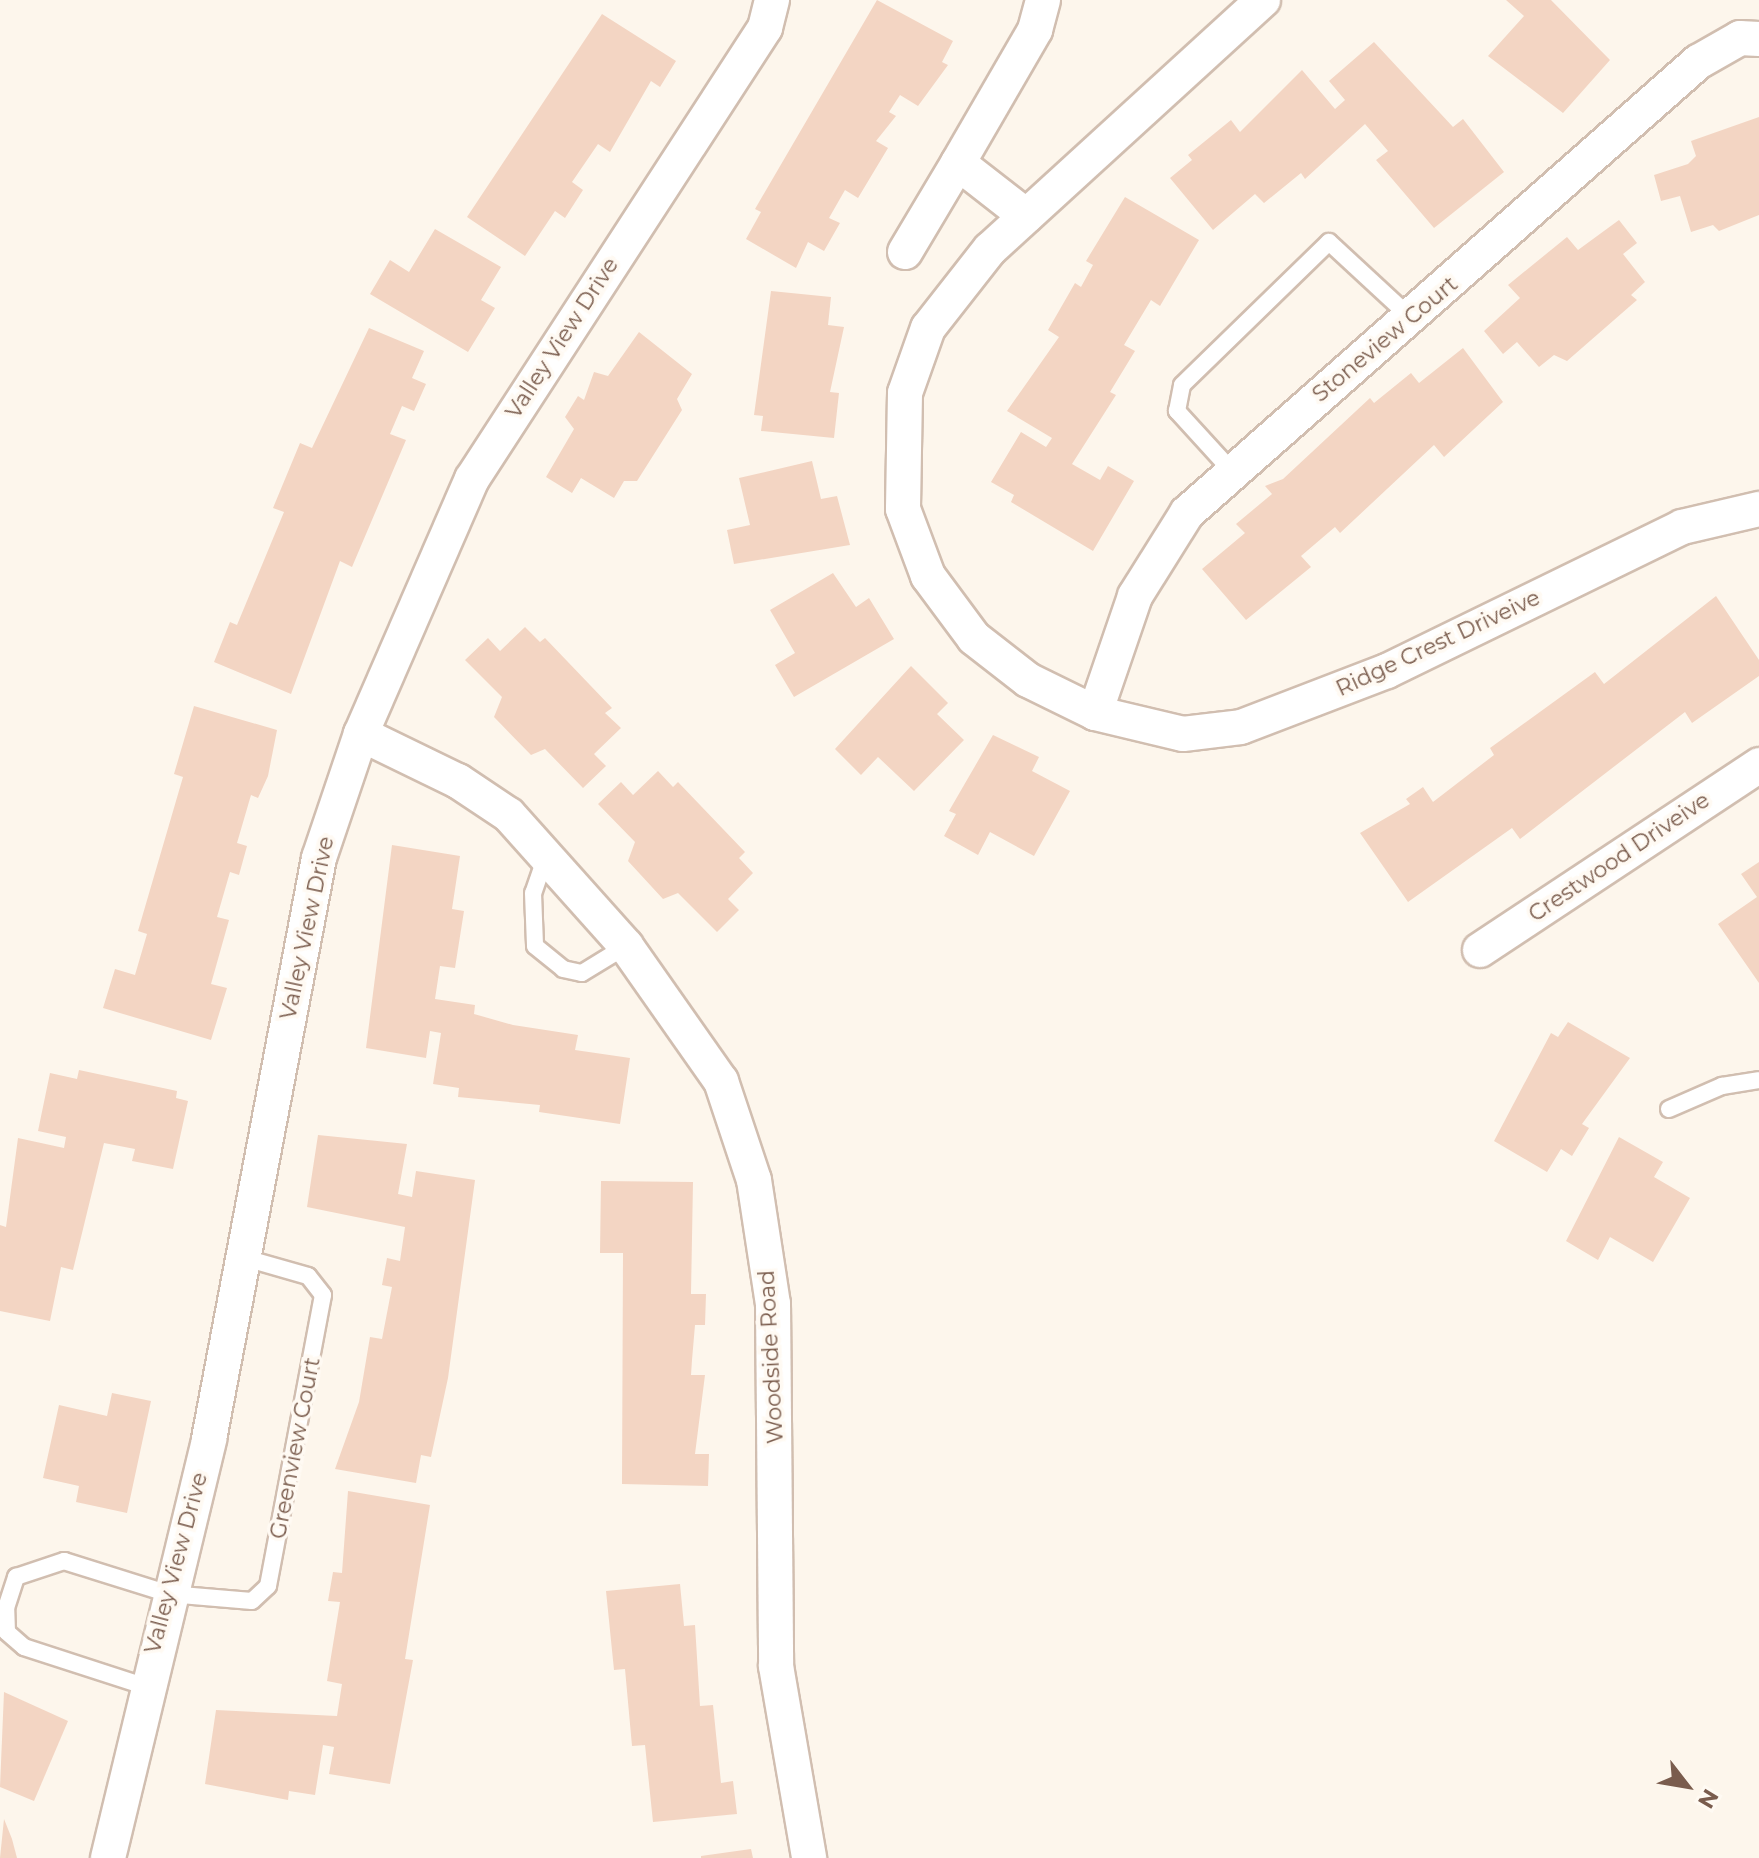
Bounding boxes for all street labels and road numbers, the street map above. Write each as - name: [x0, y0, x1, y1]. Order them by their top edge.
- street label: Valley View Drive: [500, 253, 624, 423]
- street label: Stoneview Court: [1307, 271, 1463, 407]
- street label: Ridge Crest Driveive: [1332, 584, 1544, 702]
- street label: Crestwood Driveive: [1524, 787, 1714, 927]
- street label: Valley View Drive: [275, 834, 339, 1022]
- street label: Woodside Road: [753, 1269, 789, 1445]
- street label: Greenview Court: [264, 1355, 326, 1541]
- street label: Valley View Drive: [139, 1470, 213, 1656]

